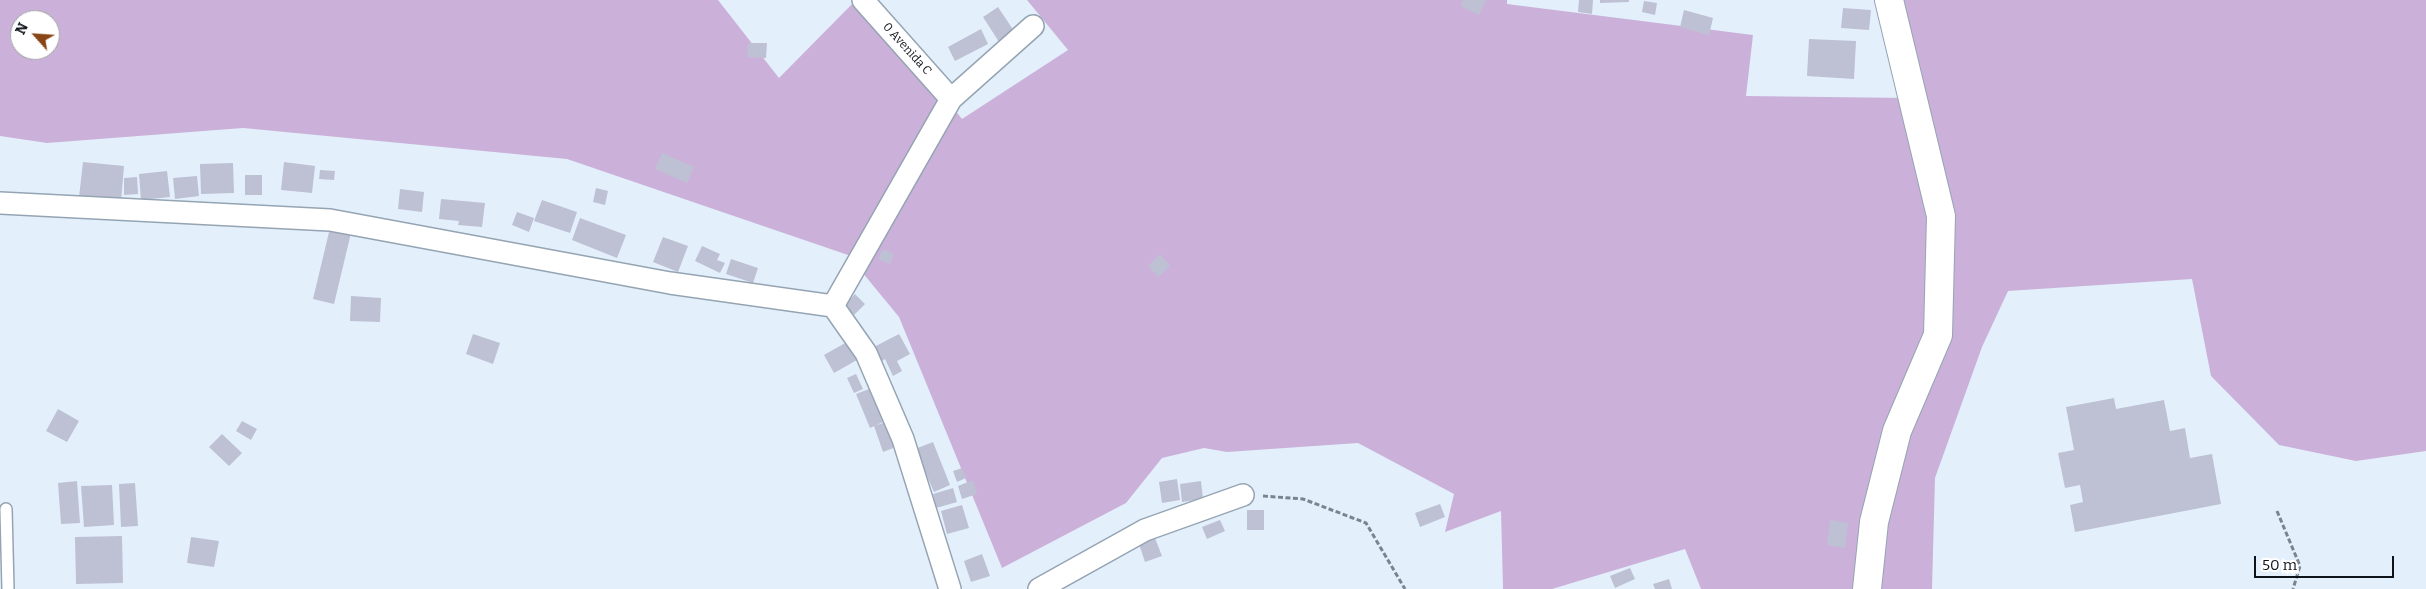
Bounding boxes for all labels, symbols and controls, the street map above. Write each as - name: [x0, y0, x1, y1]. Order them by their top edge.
- north arrow: [10, 10, 60, 60]
- text: N: [12, 20, 32, 37]
- street label: 0 Avenida C: [880, 20, 934, 78]
- scale bar: [2256, 546, 2396, 578]
- text: 50 m: [2262, 556, 2297, 574]

